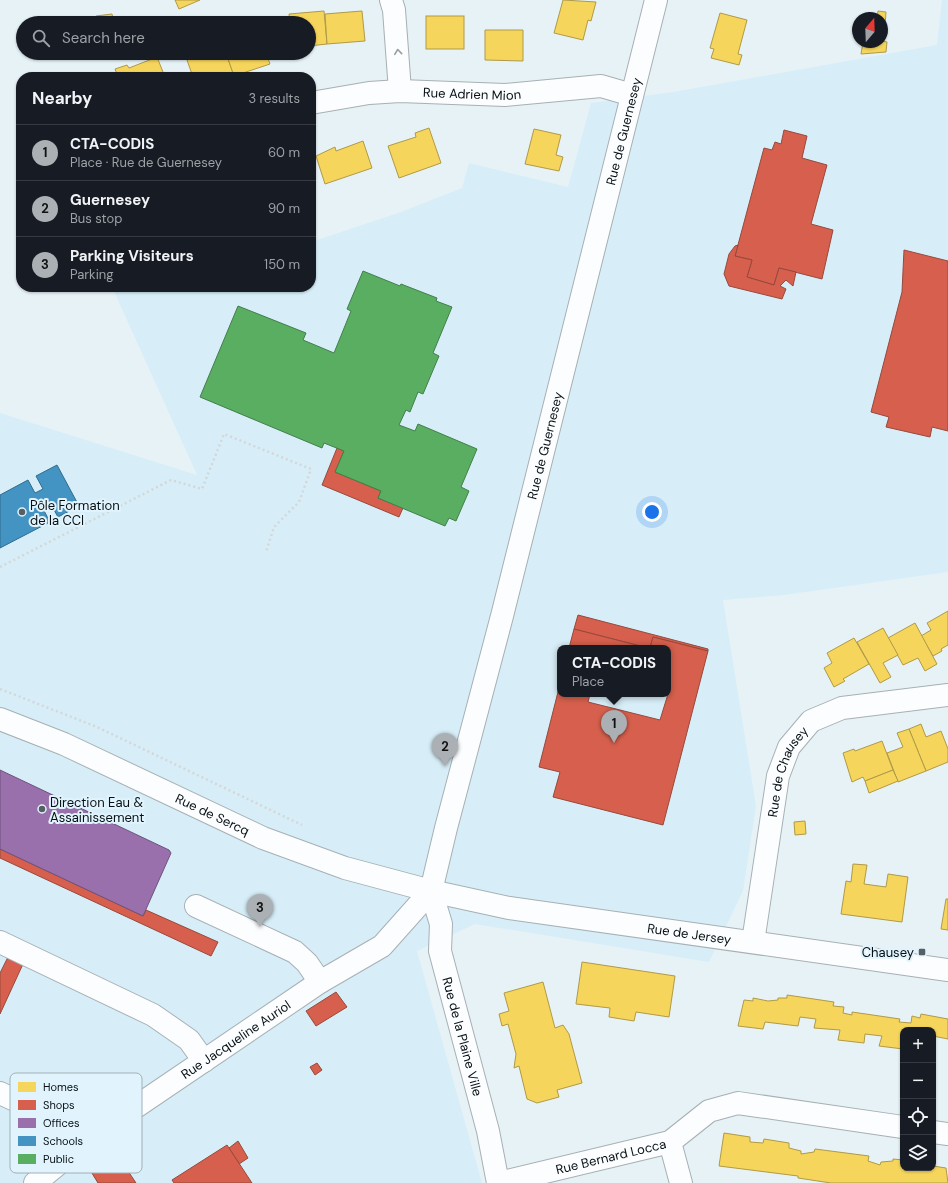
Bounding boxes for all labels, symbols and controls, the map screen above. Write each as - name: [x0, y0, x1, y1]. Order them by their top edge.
- north arrow: [852, 12, 888, 48]
- search box: [16, 16, 316, 60]
- icon: search: [30, 27, 52, 49]
- text: Search here: [62, 28, 145, 48]
- one-way arrow: [394, 49, 403, 55]
- street label: Rue de Guernesey: [602, 76, 645, 187]
- street label: Rue Adrien Mion: [423, 83, 522, 104]
- text: Nearby: [32, 87, 92, 109]
- text: 3 results: [248, 90, 300, 107]
- text: CTA-CODIS: [70, 134, 154, 154]
- text: 1: [43, 144, 47, 161]
- text: 60 m: [268, 144, 300, 161]
- text: Place · Rue de Guernesey: [70, 154, 222, 171]
- text: Guernesey: [70, 190, 150, 210]
- text: 2: [41, 200, 49, 217]
- text: 90 m: [268, 200, 300, 217]
- text: Bus stop: [70, 210, 122, 227]
- text: Parking Visiteurs: [70, 246, 194, 266]
- text: 3: [41, 256, 49, 273]
- text: 150 m: [264, 256, 300, 273]
- text: Parking: [70, 266, 114, 283]
- street label: Rue de Guernesey: [523, 390, 566, 501]
- place label: Pôle Formation de la CCI: [30, 497, 120, 529]
- your location: [642, 502, 662, 522]
- marker: Pôle Formation de la CCI: [17, 507, 27, 517]
- popup: [557, 645, 671, 697]
- text: CTA-CODIS: [572, 653, 656, 673]
- text: Place: [572, 673, 604, 690]
- pin: 1: [601, 710, 627, 743]
- street label: Rue de Chausey: [763, 723, 811, 818]
- pin: 2: [432, 733, 458, 766]
- street label: Rue de Sercq: [173, 789, 252, 839]
- place label: Direction Eau & Assainissement: [50, 794, 144, 826]
- marker: Direction Eau & Assainissement: [37, 804, 47, 814]
- pin: 3: [247, 894, 273, 927]
- street label: Rue de Jersey: [646, 919, 732, 948]
- place label: Chausey: [862, 944, 914, 961]
- marker: Chausey: [917, 947, 927, 957]
- street label: Rue de la Plaine Ville: [439, 975, 487, 1098]
- street label: Rue Jacqueline Auriol: [177, 996, 294, 1082]
- map controls: [900, 1027, 936, 1171]
- button: +: [900, 1027, 936, 1063]
- button: −: [900, 1063, 936, 1099]
- legend: [10, 1073, 142, 1173]
- text: Homes: [43, 1080, 79, 1094]
- text: Shops: [43, 1098, 75, 1112]
- button: locate: [900, 1099, 936, 1135]
- text: Offices: [43, 1116, 80, 1130]
- text: Schools: [43, 1134, 83, 1148]
- street label: Rue Bernard Locca: [554, 1135, 668, 1178]
- button: layers: [900, 1135, 936, 1171]
- text: Public: [43, 1152, 74, 1166]

